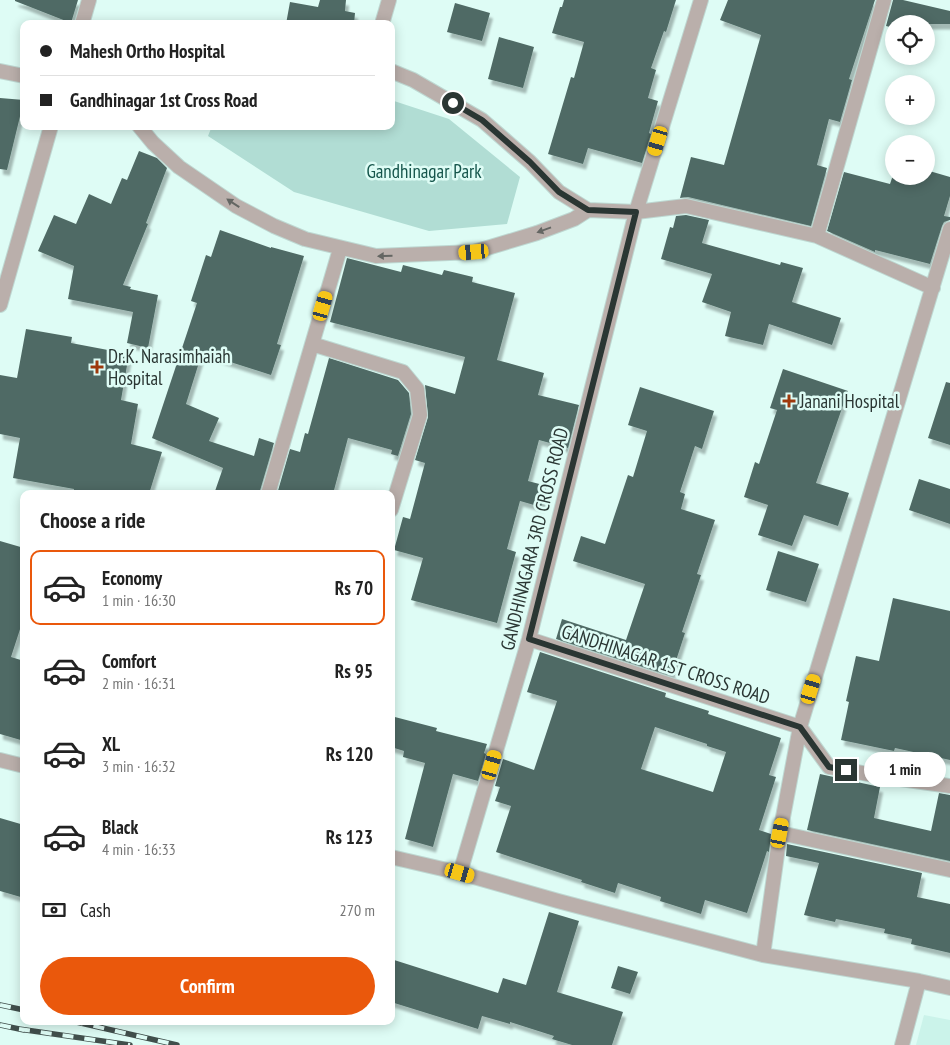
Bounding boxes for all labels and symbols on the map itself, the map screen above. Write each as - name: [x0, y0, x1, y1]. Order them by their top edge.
- route start: [442, 92, 464, 114]
- car: [646, 124, 669, 158]
- park label: Gandhinagar Park: [366, 159, 482, 183]
- one-way arrow: [226, 199, 239, 208]
- one-way arrow: [536, 227, 551, 234]
- car: [458, 243, 489, 261]
- one-way arrow: [376, 252, 392, 260]
- car: [311, 290, 334, 322]
- place label: Dr.K. Narasimhaiah Hospital: [108, 344, 231, 390]
- marker: Dr.K. Narasimhaiah Hospital: [90, 360, 104, 374]
- place label: Janani Hospital: [799, 389, 900, 413]
- marker: Janani Hospital: [782, 394, 796, 408]
- street label: GANDHINAGARA 3RD CROSS ROAD: [495, 425, 573, 653]
- street label: GANDHINAGAR 1ST CROSS ROAD: [559, 619, 773, 709]
- car: [799, 672, 822, 706]
- car: [480, 749, 503, 781]
- callout: 1 min: [864, 752, 946, 788]
- route end: [835, 759, 857, 781]
- car: [769, 817, 790, 849]
- car: [443, 862, 476, 884]

